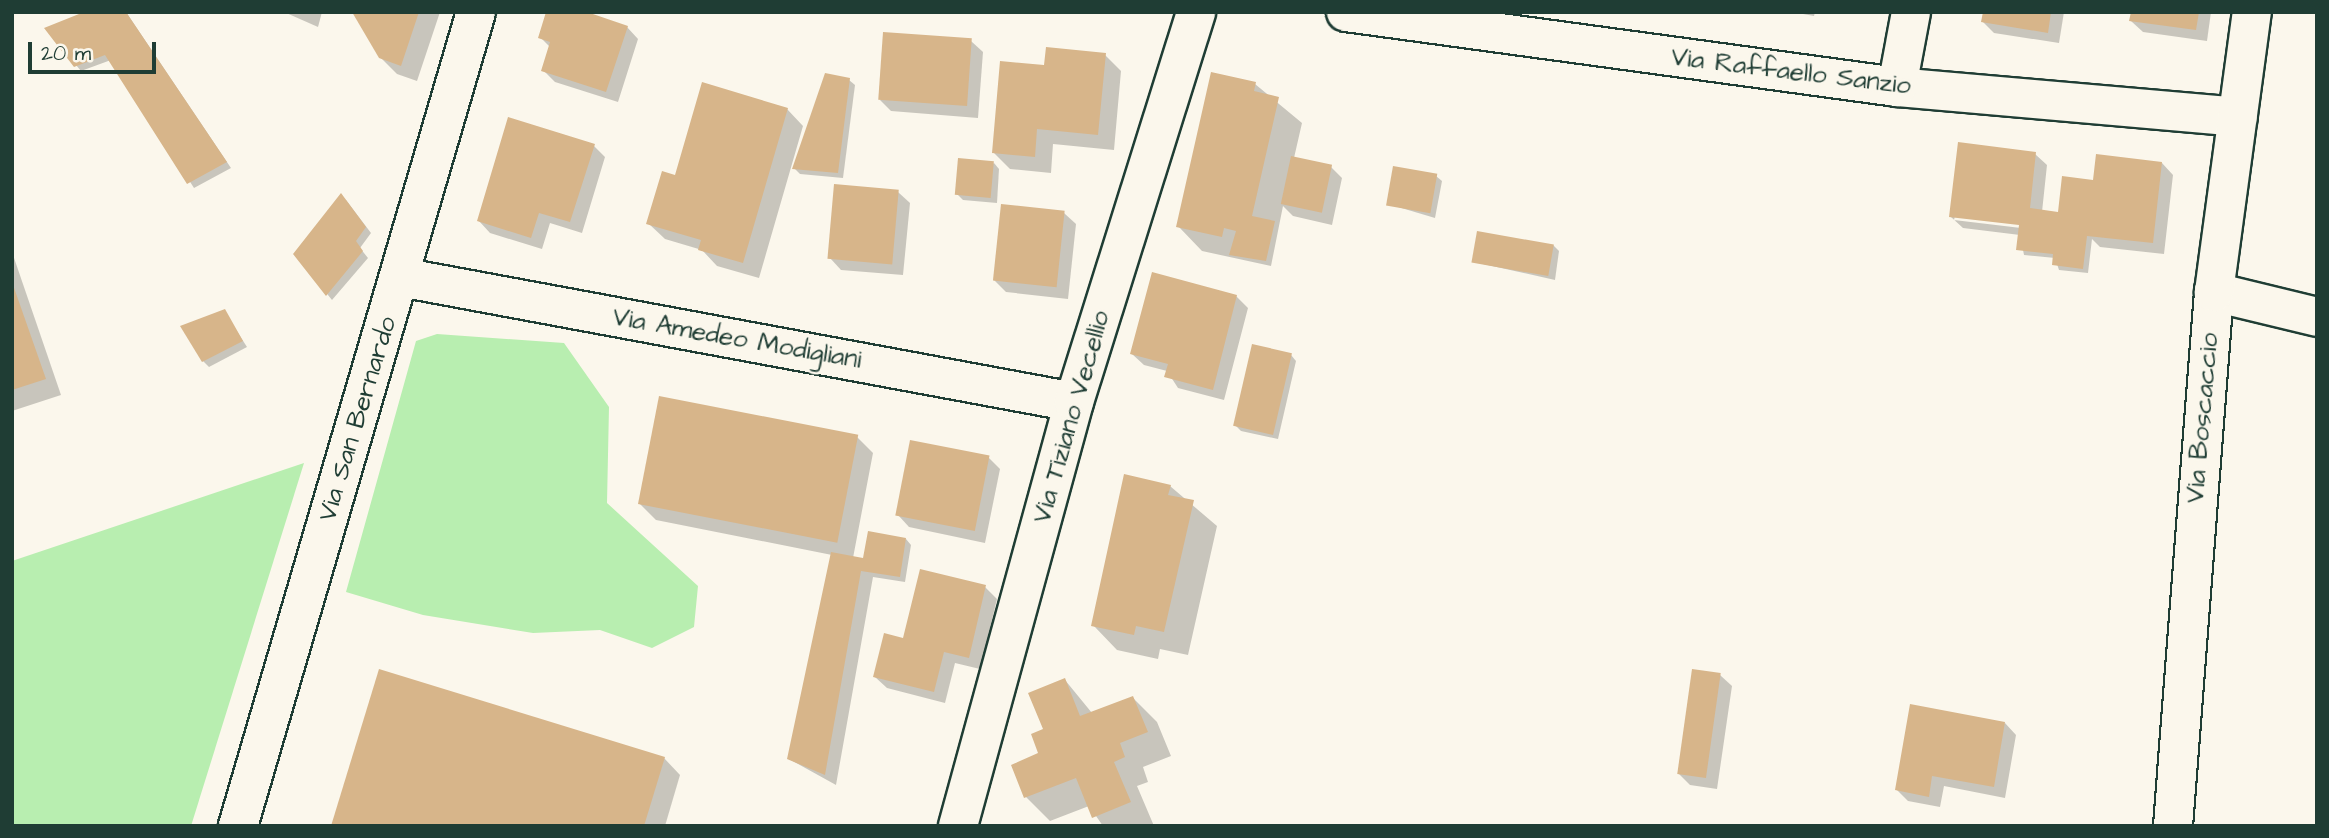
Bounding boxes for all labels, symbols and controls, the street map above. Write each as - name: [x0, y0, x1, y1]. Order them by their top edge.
- scale bar: [32, 28, 159, 72]
- text: 20 m: [41, 39, 91, 68]
- street label: Via Raffaello Sanzio: [1669, 42, 1913, 102]
- street label: Via Amedeo Modigliani: [610, 302, 864, 376]
- street label: Via Tiziano Vecellio: [1027, 307, 1117, 527]
- street label: Via San Bernardo: [312, 313, 404, 525]
- street label: Via Boscaccio: [2180, 331, 2226, 505]

